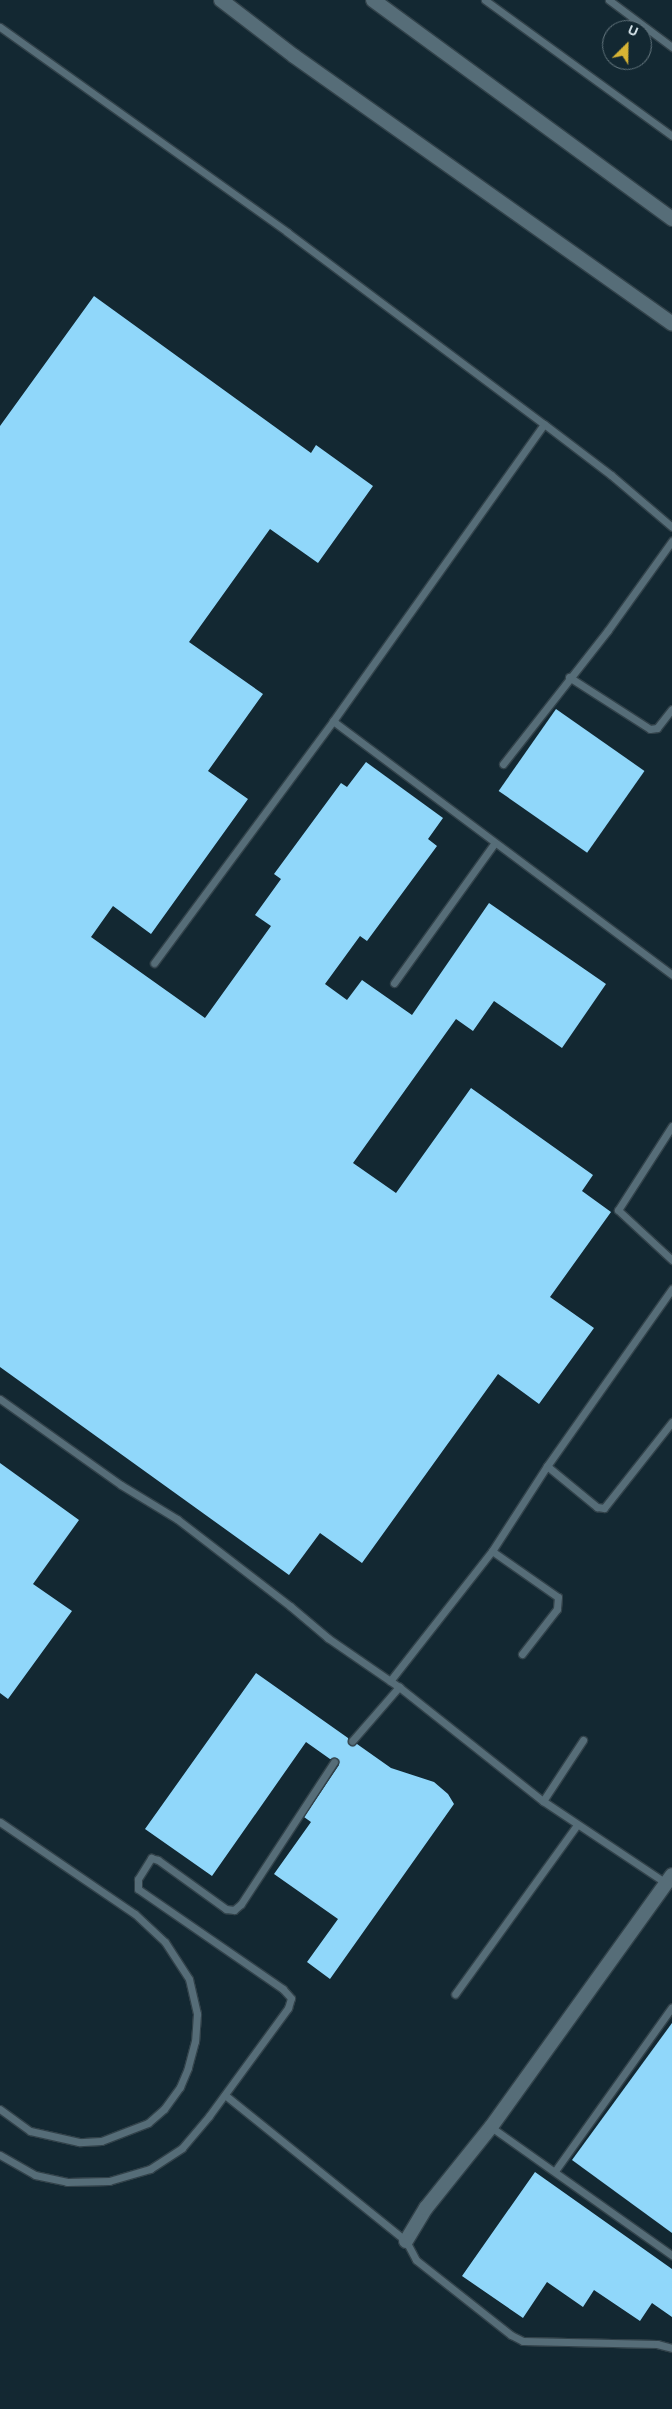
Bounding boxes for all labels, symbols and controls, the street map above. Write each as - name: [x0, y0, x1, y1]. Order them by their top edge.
- north arrow: [602, 20, 652, 70]
- text: U: [625, 22, 641, 41]

